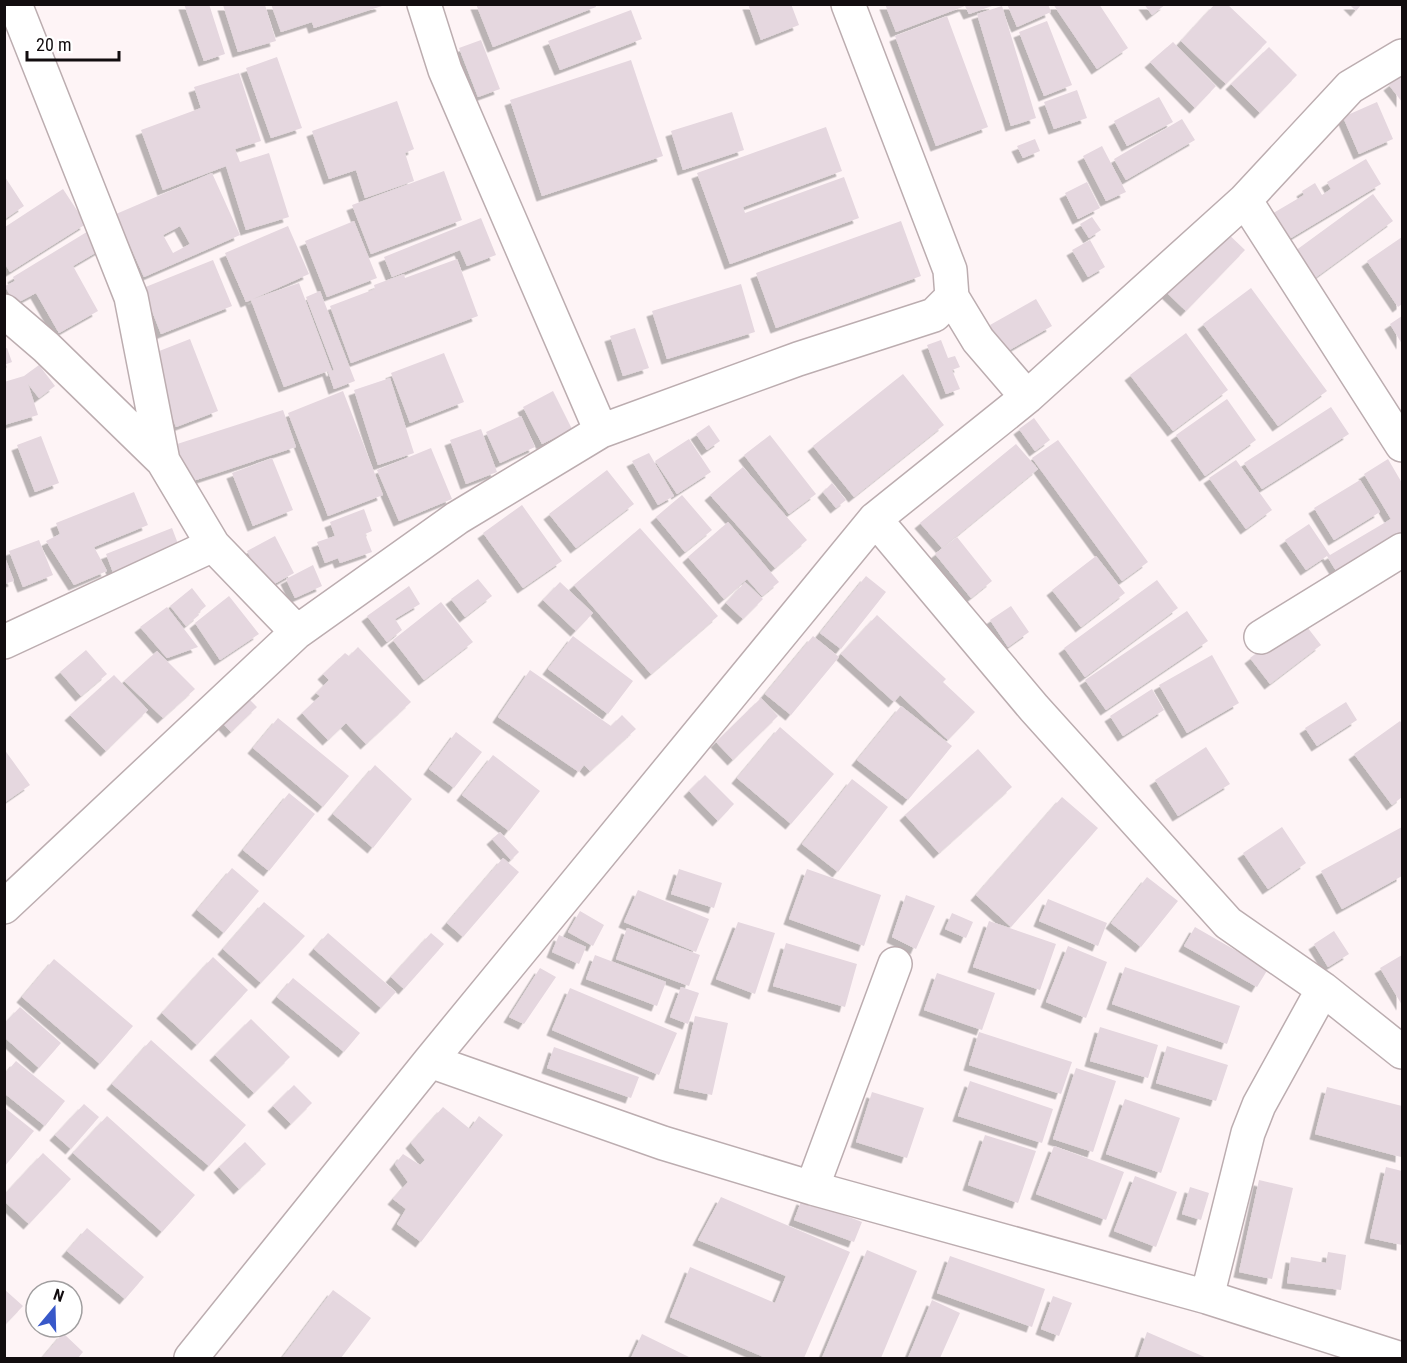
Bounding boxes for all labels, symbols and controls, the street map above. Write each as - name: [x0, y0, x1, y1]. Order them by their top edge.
- scale bar: [27, 24, 118, 62]
- text: 20 m: [36, 34, 71, 55]
- north arrow: [24, 1279, 84, 1339]
- text: N: [51, 1285, 66, 1306]

